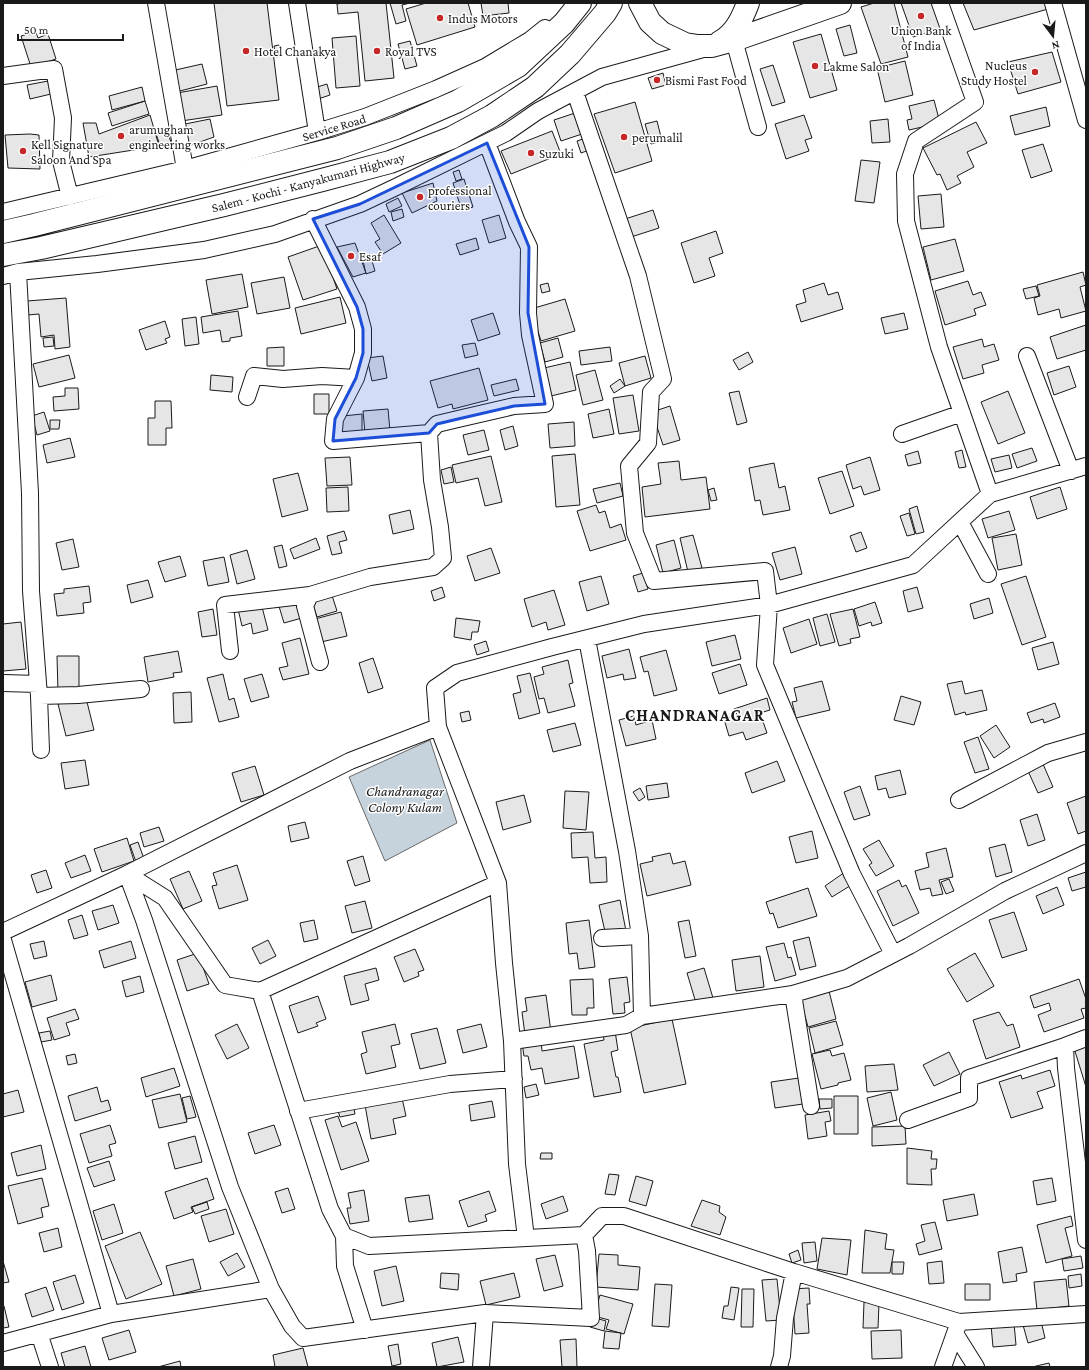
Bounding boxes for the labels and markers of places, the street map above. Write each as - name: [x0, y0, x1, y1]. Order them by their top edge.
- place label: Indus Motors: [448, 11, 518, 26]
- marker: Union Bank of India: [916, 11, 926, 21]
- marker: Indus Motors: [435, 13, 445, 23]
- place label: Union Bank of India: [890, 23, 952, 53]
- place label: Hotel Chanakya: [254, 44, 336, 59]
- place label: Royal TVS: [385, 44, 437, 59]
- marker: Hotel Chanakya: [241, 46, 251, 56]
- marker: Royal TVS: [372, 46, 382, 56]
- place label: Nucleus Study Hostel: [961, 58, 1028, 88]
- place label: Lakme Salon: [823, 59, 889, 74]
- marker: Lakme Salon: [810, 61, 820, 71]
- marker: Nucleus Study Hostel: [1030, 67, 1040, 77]
- place label: Bismi Fast Food: [665, 73, 747, 88]
- marker: Bismi Fast Food: [652, 75, 662, 85]
- place label: arumugham engineering works: [129, 122, 225, 152]
- place label: perumalil: [632, 130, 683, 145]
- marker: arumugham engineering works: [116, 131, 126, 141]
- marker: perumalil: [619, 132, 629, 142]
- place label: Kell Signature Saloon And Spa: [31, 137, 111, 167]
- marker: Kell Signature Saloon And Spa: [18, 146, 28, 156]
- place label: Suzuki: [539, 146, 575, 161]
- marker: Suzuki: [526, 148, 536, 158]
- place label: professional couriers: [428, 183, 492, 213]
- marker: professional couriers: [415, 192, 425, 202]
- place label: Esaf: [359, 249, 382, 264]
- marker: Esaf: [346, 251, 356, 261]

